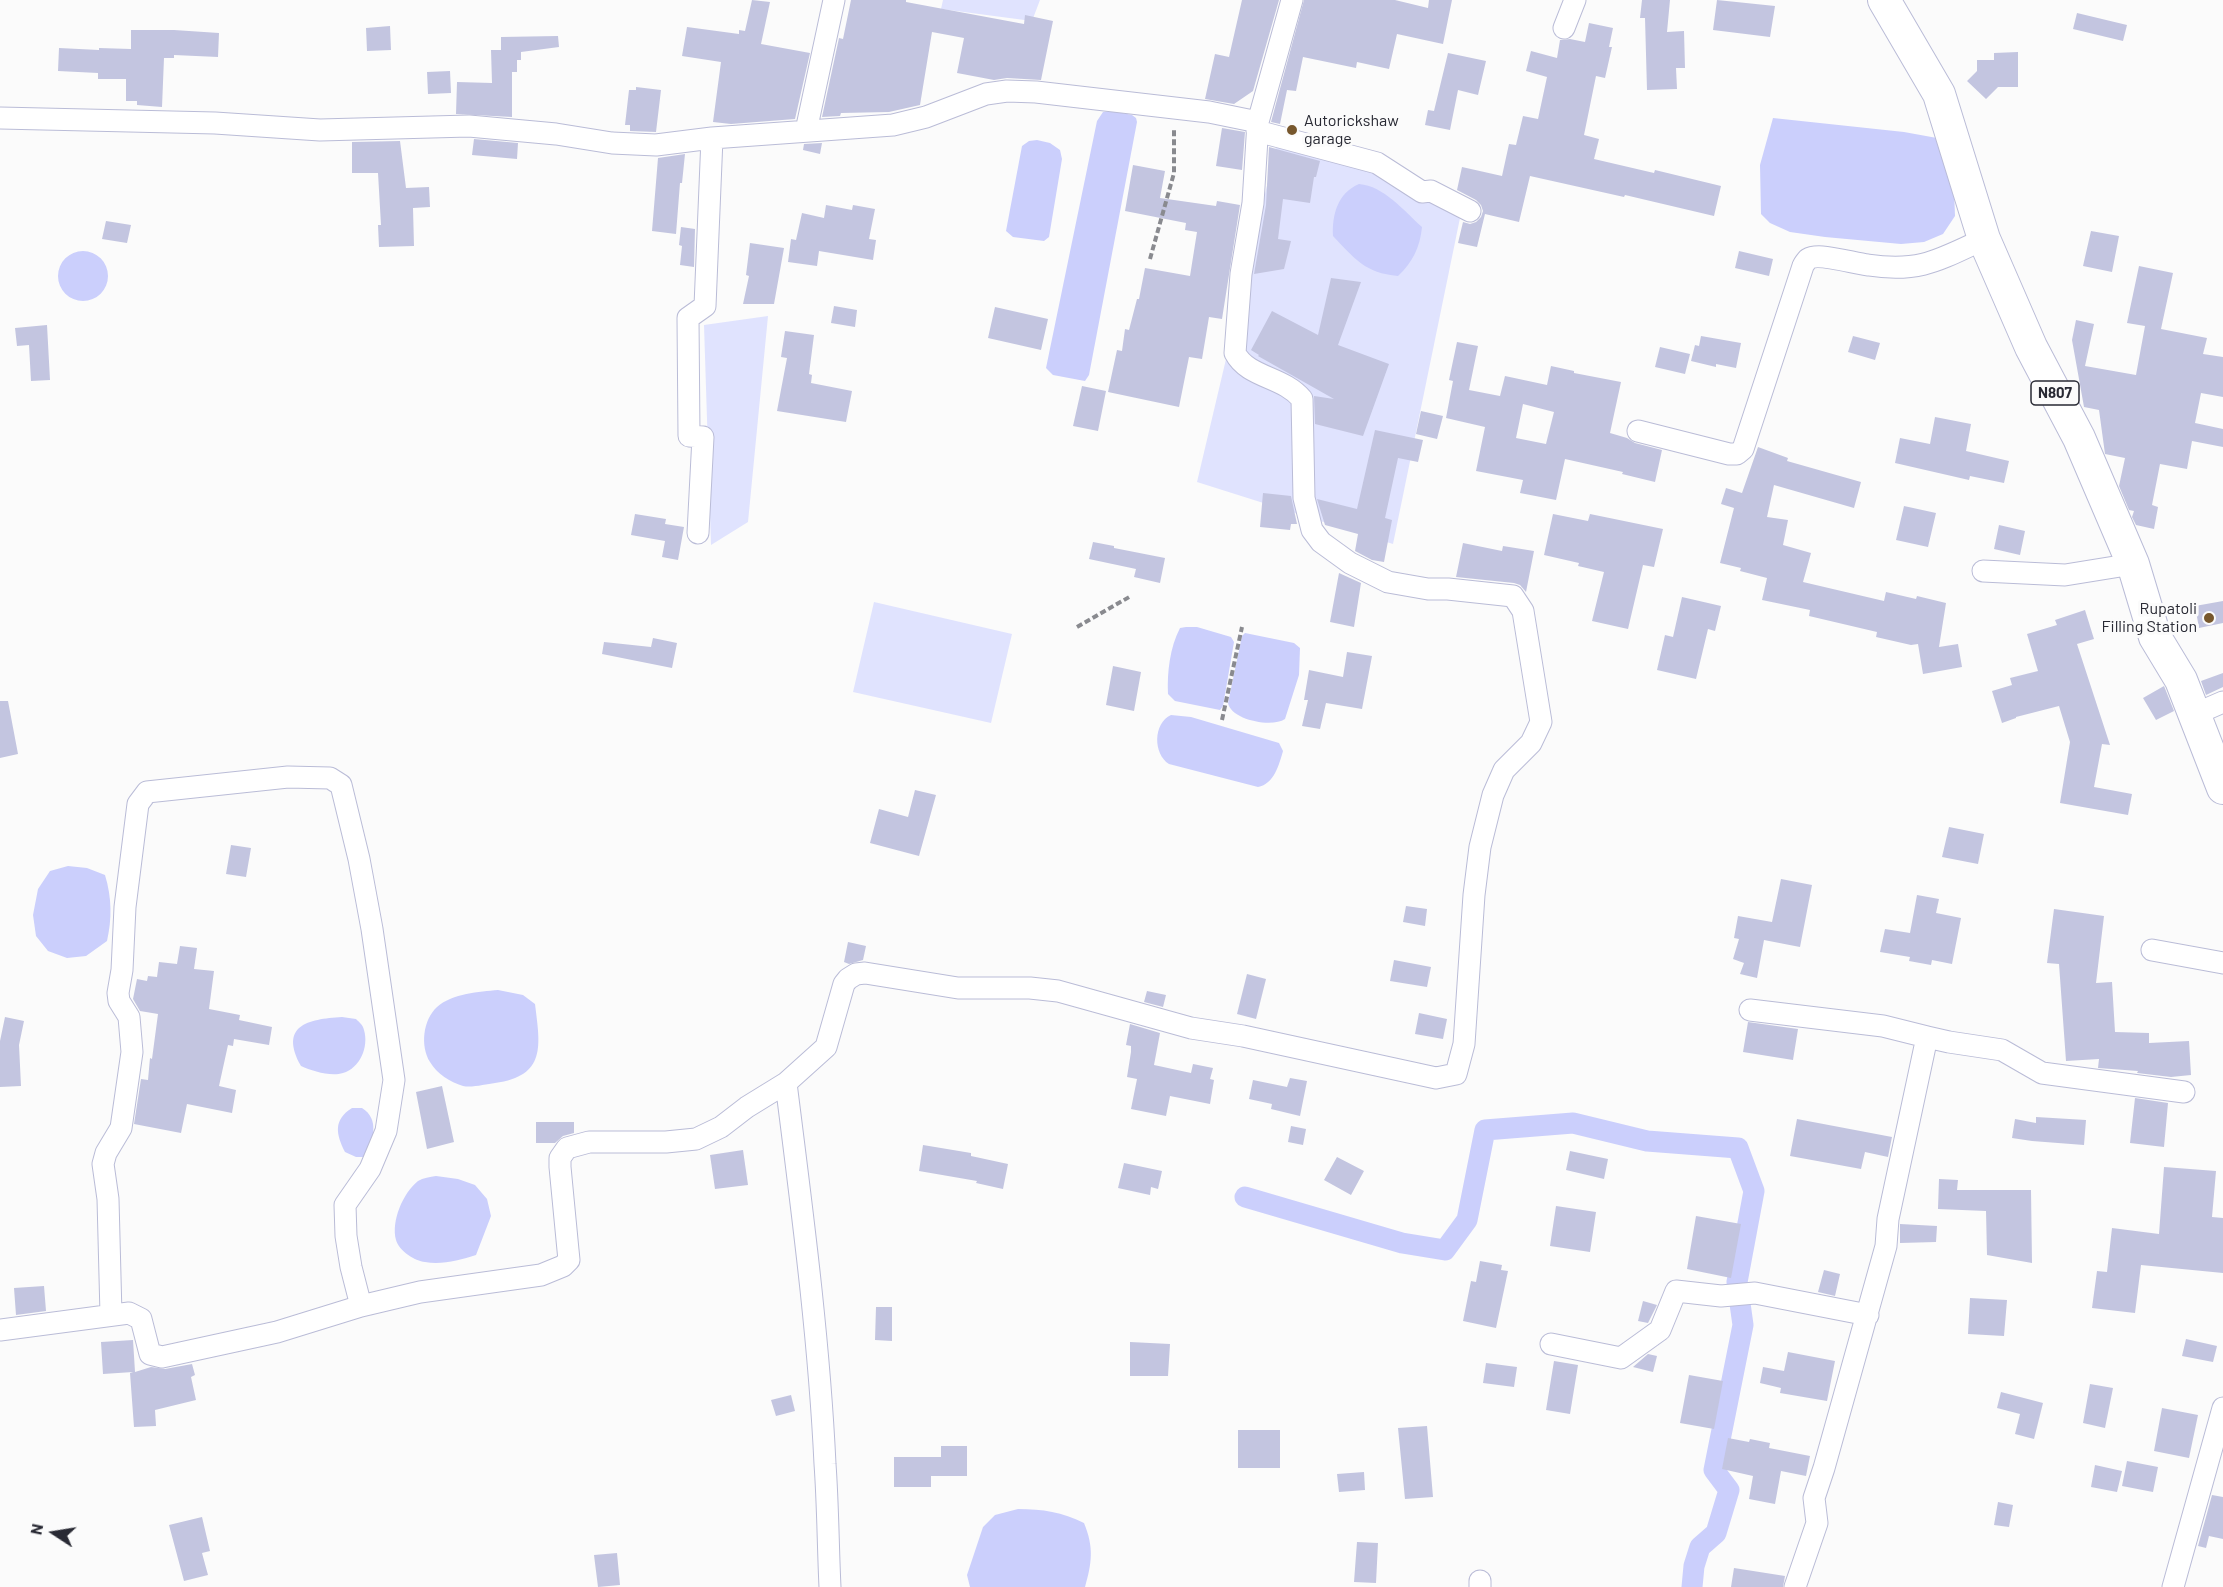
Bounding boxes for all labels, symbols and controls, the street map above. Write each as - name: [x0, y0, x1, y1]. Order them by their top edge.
- place label: Autorickshaw garage: [1304, 111, 1399, 149]
- marker: Autorickshaw garage: [1285, 123, 1299, 137]
- road number: N807: [2031, 381, 2079, 405]
- place label: Rupatoli Filling Station: [2101, 599, 2197, 637]
- marker: Rupatoli Filling Station: [2202, 611, 2216, 625]
- north arrow: [24, 1503, 84, 1563]
- text: N: [26, 1522, 46, 1536]

